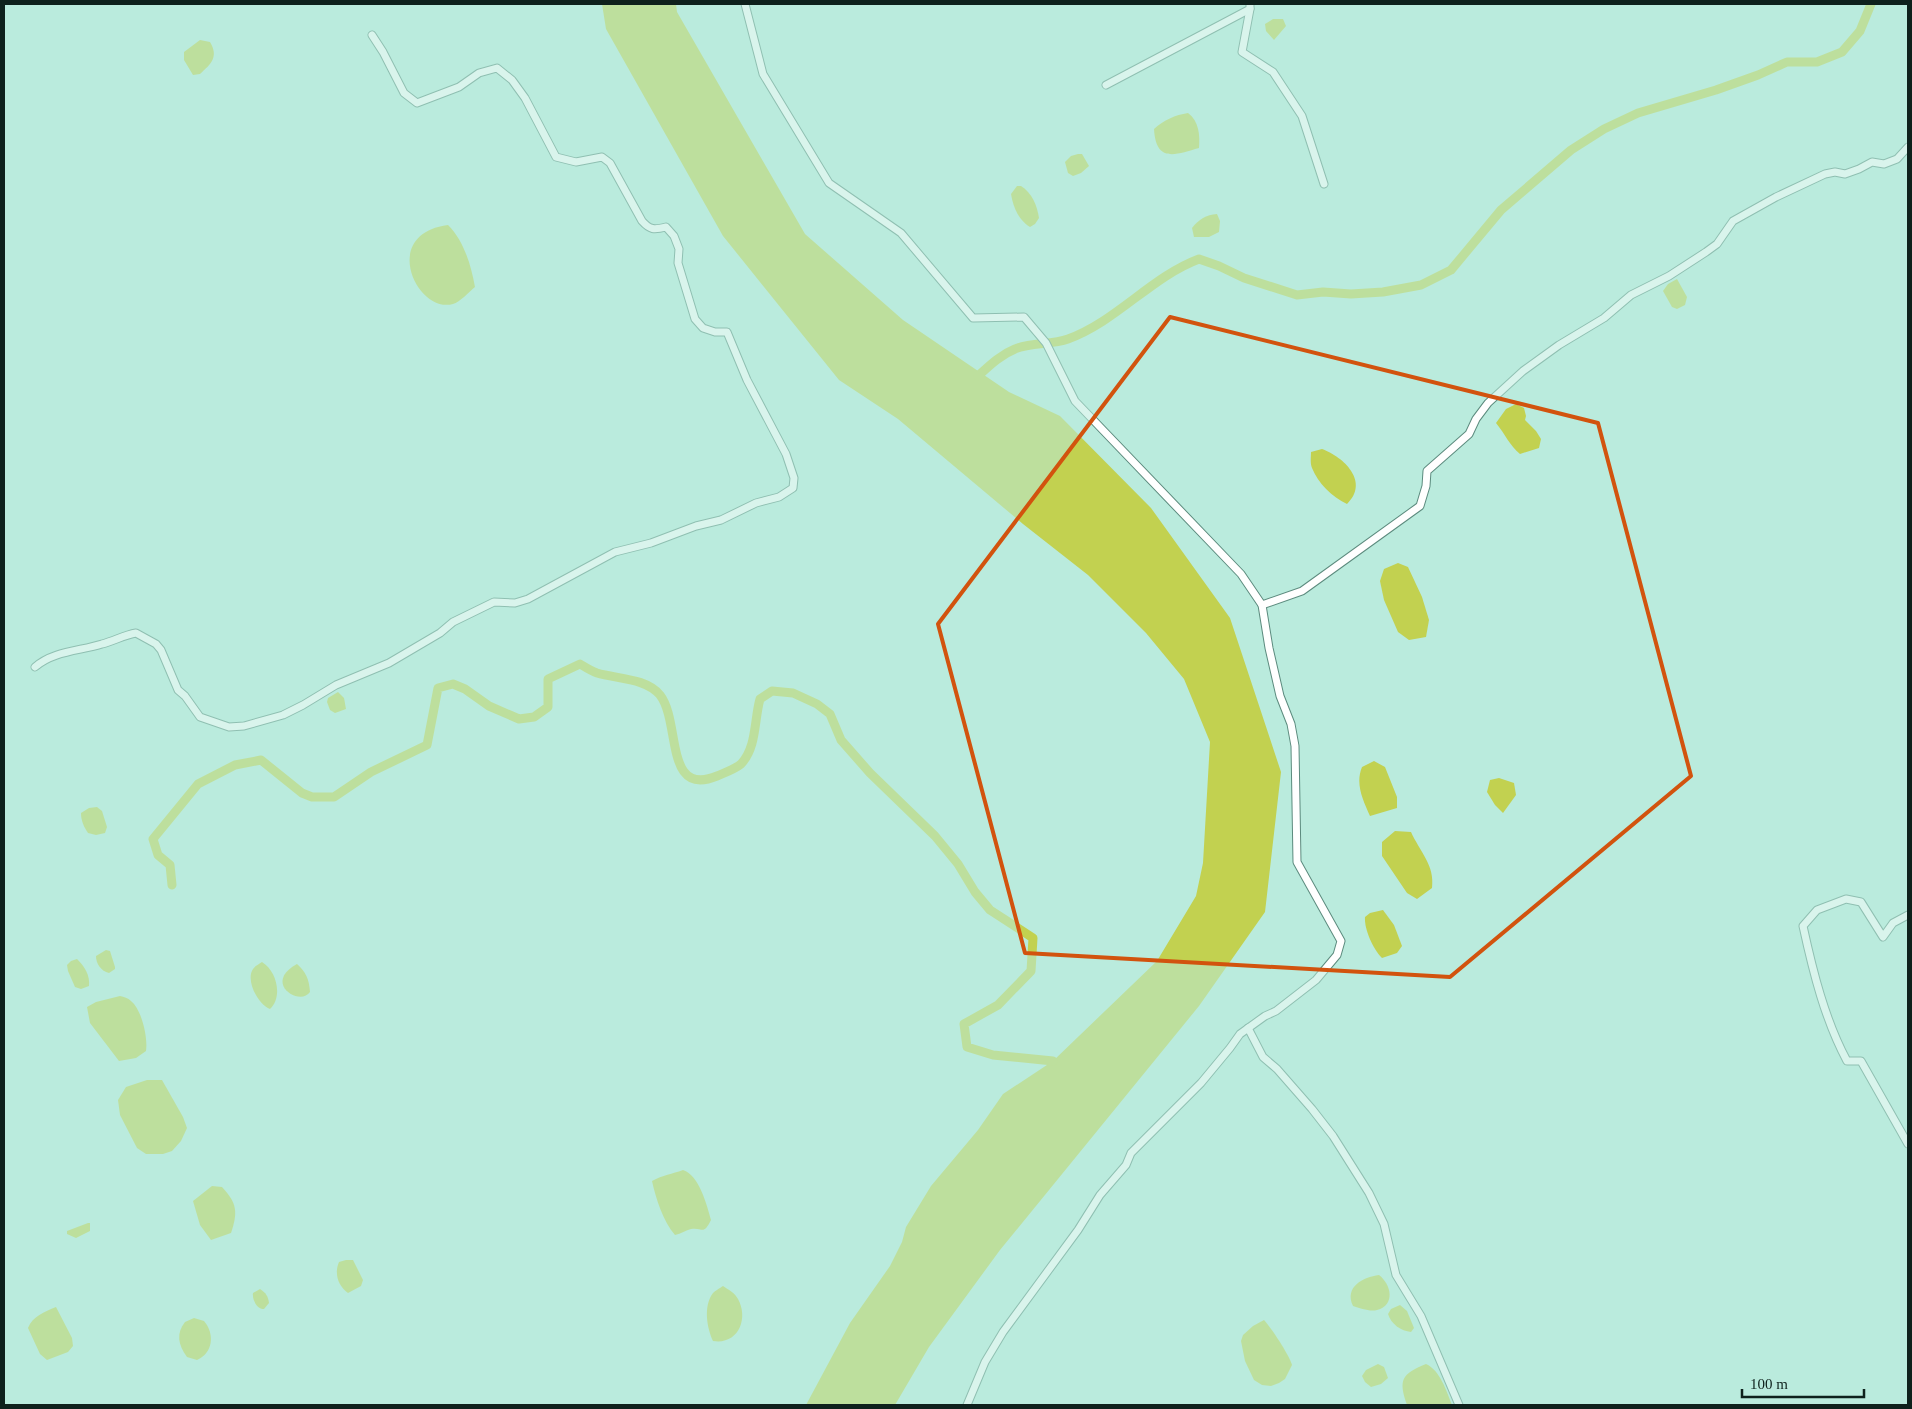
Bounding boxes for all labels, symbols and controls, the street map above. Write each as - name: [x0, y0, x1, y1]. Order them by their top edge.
- scale bar: [1742, 1366, 1864, 1398]
- text: 100 m: [1750, 1376, 1788, 1392]

